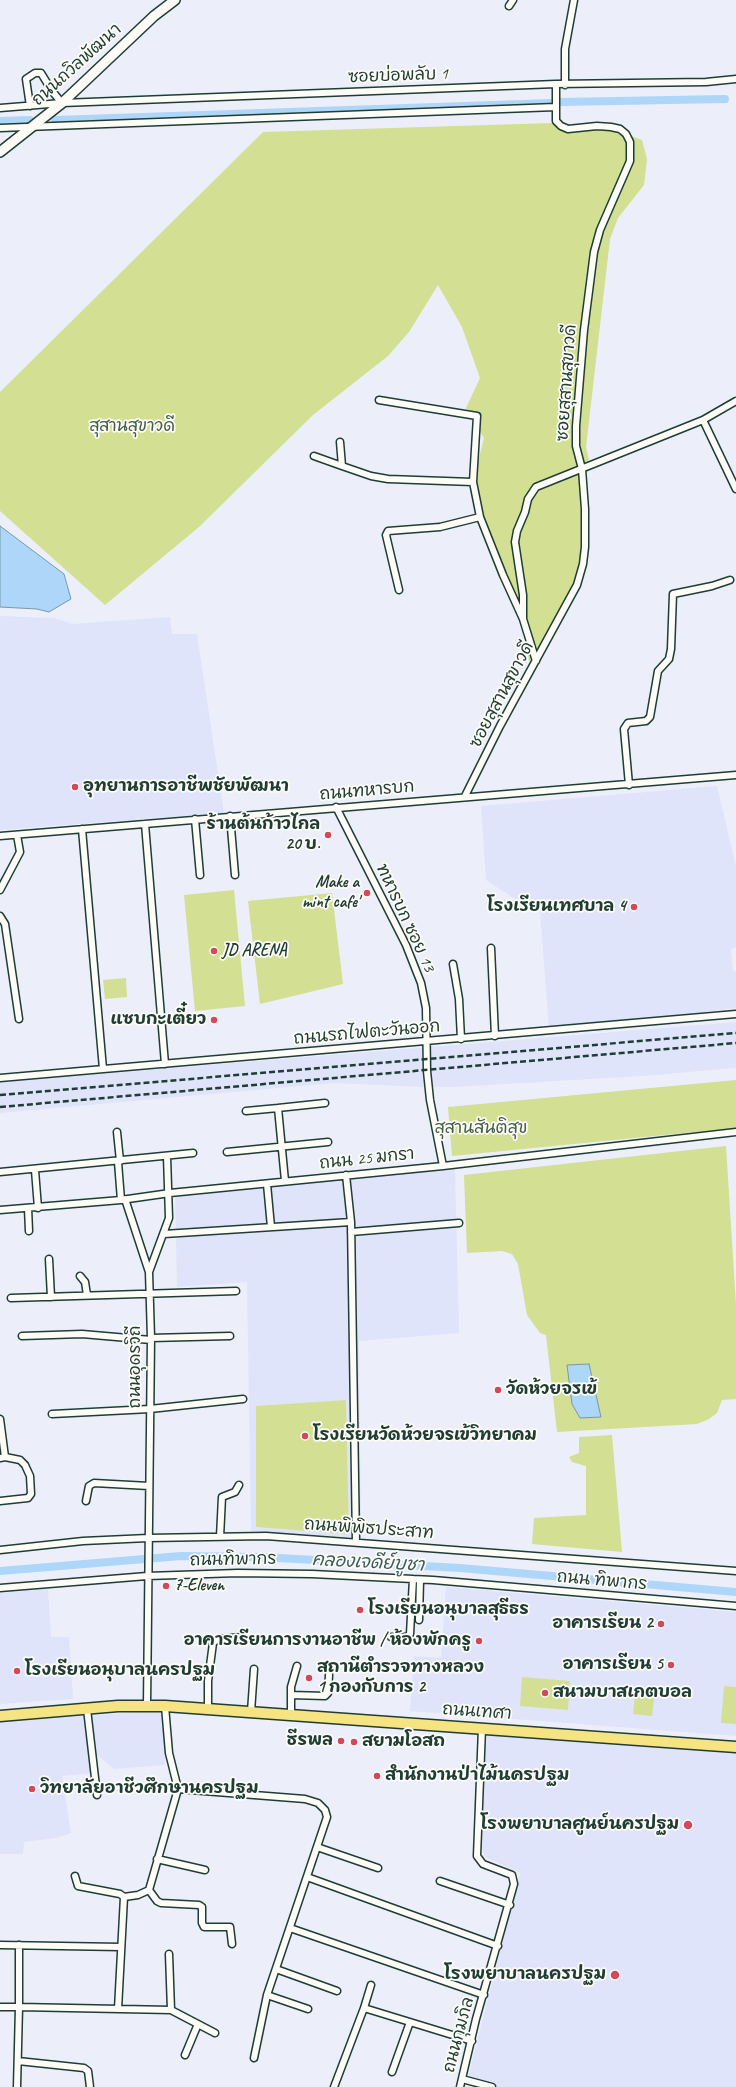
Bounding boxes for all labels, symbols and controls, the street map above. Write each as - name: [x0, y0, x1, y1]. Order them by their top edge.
- street label: ถนนถวิลพัฒนา: [28, 19, 126, 111]
- street label: ซอยบ่อพลับ 1: [348, 64, 448, 88]
- street label: ซอยสุสานสุขาวดี: [553, 324, 581, 442]
- park label: สุสานสุขาวดี: [89, 417, 175, 437]
- street label: ซอยสุสานสุขาวดี: [465, 638, 539, 752]
- place label: อุทยานการอาชีพชัยพัฒนา: [83, 777, 289, 797]
- street label: ถนนทหารบก: [319, 777, 415, 805]
- marker: อุทยานการอาชีพชัยพัฒนา: [70, 782, 80, 792]
- place label: ร้านต้นก้าวไกล 20 บ.: [207, 815, 320, 855]
- marker: ร้านต้นก้าวไกล 20 บ.: [323, 830, 333, 840]
- street label: ทหารบก ซอย 13: [371, 861, 439, 975]
- place label: Make a mint cafe': [302, 873, 359, 913]
- marker: Make a mint cafe': [362, 888, 372, 898]
- place label: โรงเรียนเทศบาล 4: [487, 897, 626, 917]
- marker: โรงเรียนเทศบาล 4: [629, 902, 639, 912]
- place label: JD ARENA: [222, 941, 287, 961]
- marker: JD ARENA: [209, 946, 219, 956]
- place label: แซบกะเตี๋ยว: [110, 1010, 206, 1030]
- marker: แซบกะเตี๋ยว: [209, 1015, 219, 1025]
- street label: ถนนรถไฟตะวันออก: [293, 1016, 441, 1050]
- park label: สุสานสันติสุข: [435, 1119, 527, 1139]
- street label: ถนน 25 มกรา: [318, 1144, 416, 1174]
- street label: ถนนอุดรวิถี: [126, 1326, 146, 1408]
- place label: วัดห้วยจรเข้: [506, 1380, 597, 1400]
- marker: วัดห้วยจรเข้: [493, 1385, 503, 1395]
- place label: โรงเรียนวัดห้วยจรเข้วิทยาคม: [313, 1426, 537, 1446]
- marker: โรงเรียนวัดห้วยจรเข้วิทยาคม: [300, 1431, 310, 1441]
- street label: ถนนพิพิธประสาท: [303, 1514, 435, 1544]
- street label: ถนนทิพากร: [190, 1549, 276, 1571]
- water label: คลองเจดีย์บูชา: [312, 1549, 424, 1577]
- street label: ถนน ทิพากร: [556, 1567, 648, 1595]
- place label: 7-Eleven: [174, 1576, 224, 1596]
- marker: 7-Eleven: [161, 1581, 171, 1591]
- place label: โรงเรียนอนุบาลสุธีธร: [368, 1600, 529, 1620]
- marker: โรงเรียนอนุบาลสุธีธร: [355, 1605, 365, 1615]
- place label: อาคารเรียน 2: [552, 1614, 653, 1634]
- marker: อาคารเรียน 2: [656, 1619, 666, 1629]
- place label: อาคารเรียนการงานอาชีพ / ห้องพักครู: [183, 1631, 471, 1651]
- marker: อาคารเรียนการงานอาชีพ / ห้องพักครู: [474, 1636, 484, 1646]
- place label: อาคารเรียน 5: [562, 1655, 663, 1675]
- place label: สถานีตำรวจทางหลวง 1 กองกับการ 2: [317, 1658, 484, 1698]
- marker: อาคารเรียน 5: [666, 1660, 676, 1670]
- place label: โรงเรียนอนุบาลนครปฐม: [25, 1661, 215, 1681]
- marker: โรงเรียนอนุบาลนครปฐม: [12, 1666, 22, 1676]
- marker: สถานีตำรวจทางหลวง 1 กองกับการ 2: [304, 1673, 314, 1683]
- place label: สนามบาสเกตบอล: [553, 1683, 692, 1703]
- marker: สนามบาสเกตบอล: [540, 1688, 550, 1698]
- street label: ถนนเทศา: [442, 1699, 512, 1725]
- place label: ธีรพล: [286, 1731, 333, 1751]
- place label: สยามโอสถ: [362, 1732, 445, 1752]
- marker: ธีรพล: [336, 1736, 346, 1746]
- marker: สยามโอสถ: [349, 1737, 359, 1747]
- place label: สำนักงานป่าไม้นครปฐม: [385, 1766, 569, 1786]
- marker: สำนักงานป่าไม้นครปฐม: [372, 1771, 382, 1781]
- place label: วิทยาลัยอาชีวศึกษานครปฐม: [40, 1779, 259, 1799]
- marker: วิทยาลัยอาชีวศึกษานครปฐม: [27, 1784, 37, 1794]
- place label: โรงพยาบาลศูนย์นครปฐม: [481, 1815, 679, 1835]
- marker: โรงพยาบาลศูนย์นครปฐม: [682, 1819, 694, 1831]
- place label: โรงพยาบาลนครปฐม: [444, 1965, 606, 1985]
- marker: โรงพยาบาลนครปฐม: [609, 1969, 621, 1981]
- street label: ถนนกุมภิล: [439, 1995, 479, 2075]

